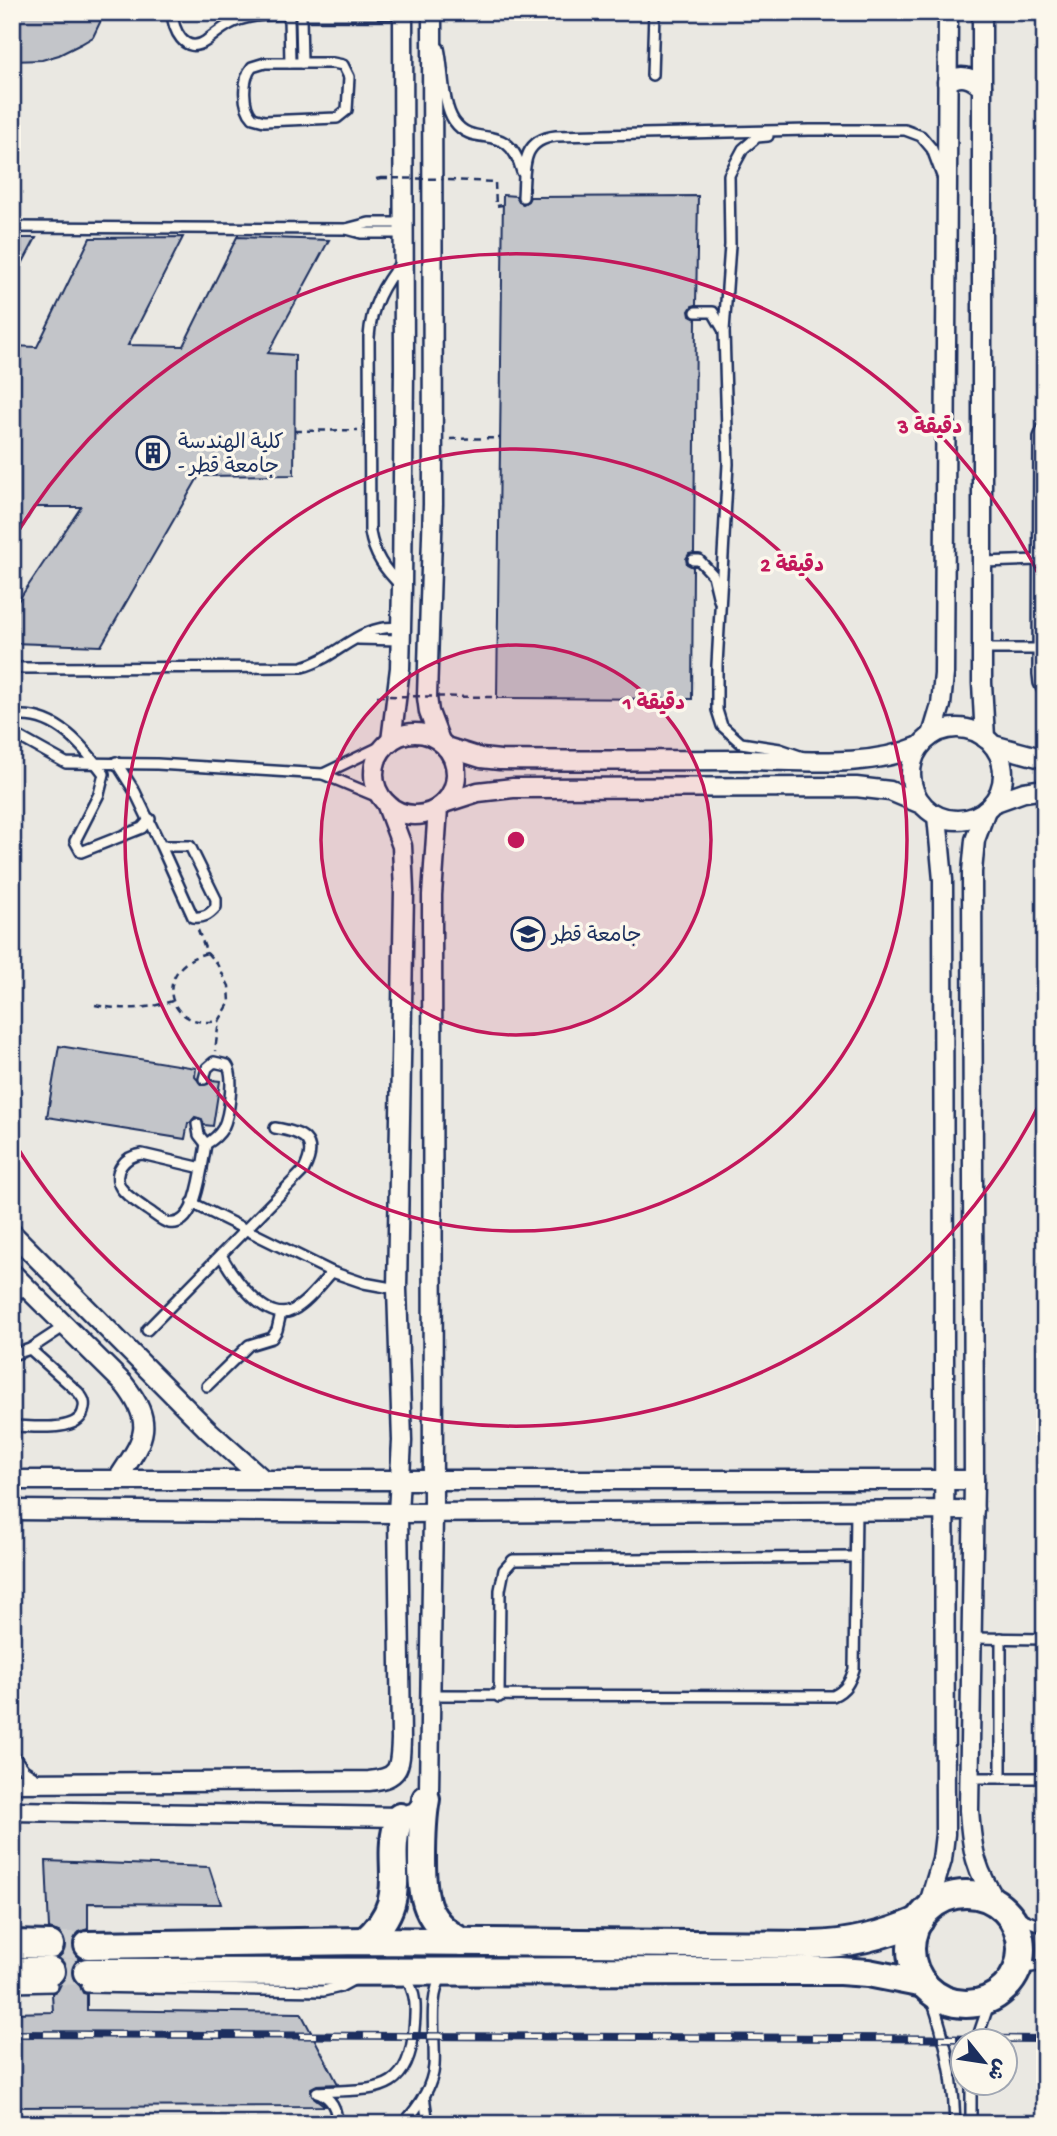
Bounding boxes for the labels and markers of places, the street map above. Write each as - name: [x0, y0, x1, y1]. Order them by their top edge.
- place label: كلية الهندسة - جامعة قطر: [178, 432, 284, 481]
- building icon: كلية الهندسة - جامعة قطر: [134, 434, 172, 472]
- centre of rings: [504, 828, 528, 852]
- school or university icon: جامعة قطر: [509, 915, 547, 953]
- place label: جامعة قطر: [550, 925, 642, 950]

